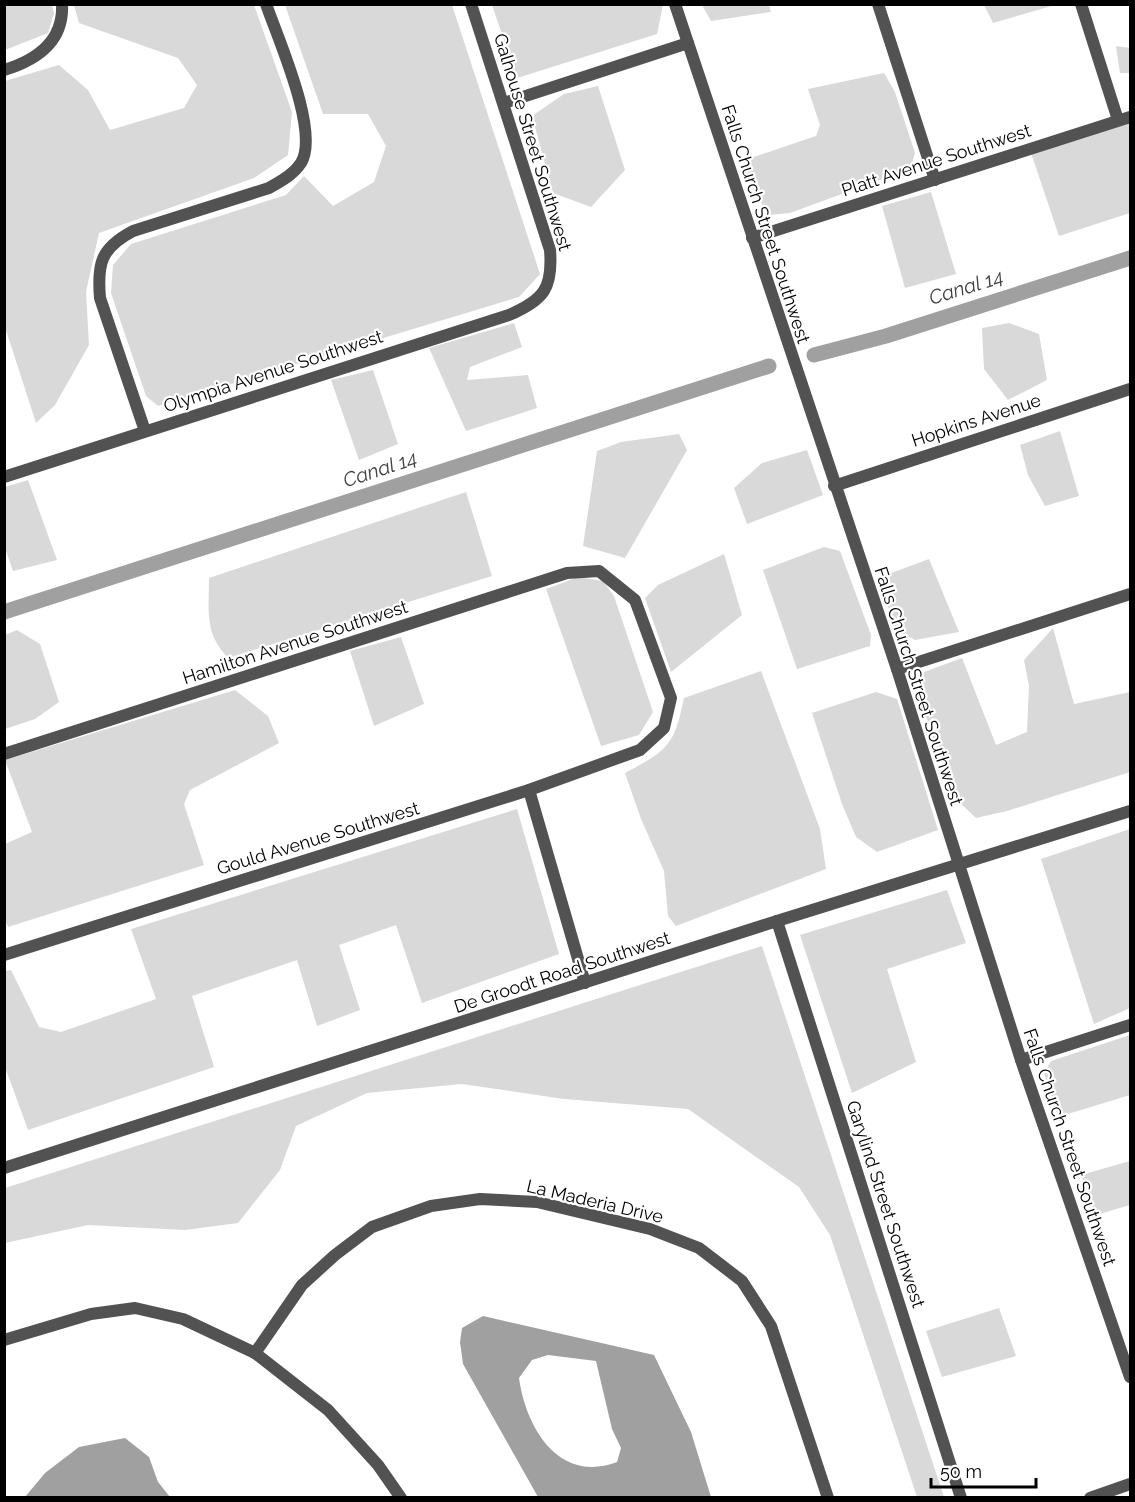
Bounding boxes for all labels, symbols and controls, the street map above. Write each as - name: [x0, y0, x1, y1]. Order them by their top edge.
- street label: Galhouse Street Southwest: [490, 31, 576, 253]
- street label: Falls Church Street Southwest: [717, 102, 815, 346]
- street label: Platt Avenue Southwest: [839, 119, 1033, 201]
- water label: Canal 14: [926, 264, 1006, 310]
- street label: Olympia Avenue Southwest: [161, 326, 385, 416]
- street label: Hopkins Avenue: [909, 389, 1044, 451]
- water label: Canal 14: [340, 446, 420, 492]
- street label: Falls Church Street Southwest: [870, 564, 968, 808]
- street label: Hamilton Avenue Southwest: [180, 596, 410, 688]
- street label: Gould Avenue Southwest: [214, 797, 422, 879]
- street label: De Groodt Road Southwest: [451, 927, 673, 1017]
- street label: Falls Church Street Southwest: [1019, 1026, 1121, 1268]
- street label: Garylind Street Southwest: [843, 1098, 929, 1310]
- street label: La Maderia Drive: [525, 1175, 666, 1227]
- scale bar: [931, 1451, 1036, 1489]
- text: 50 m: [940, 1461, 982, 1482]

